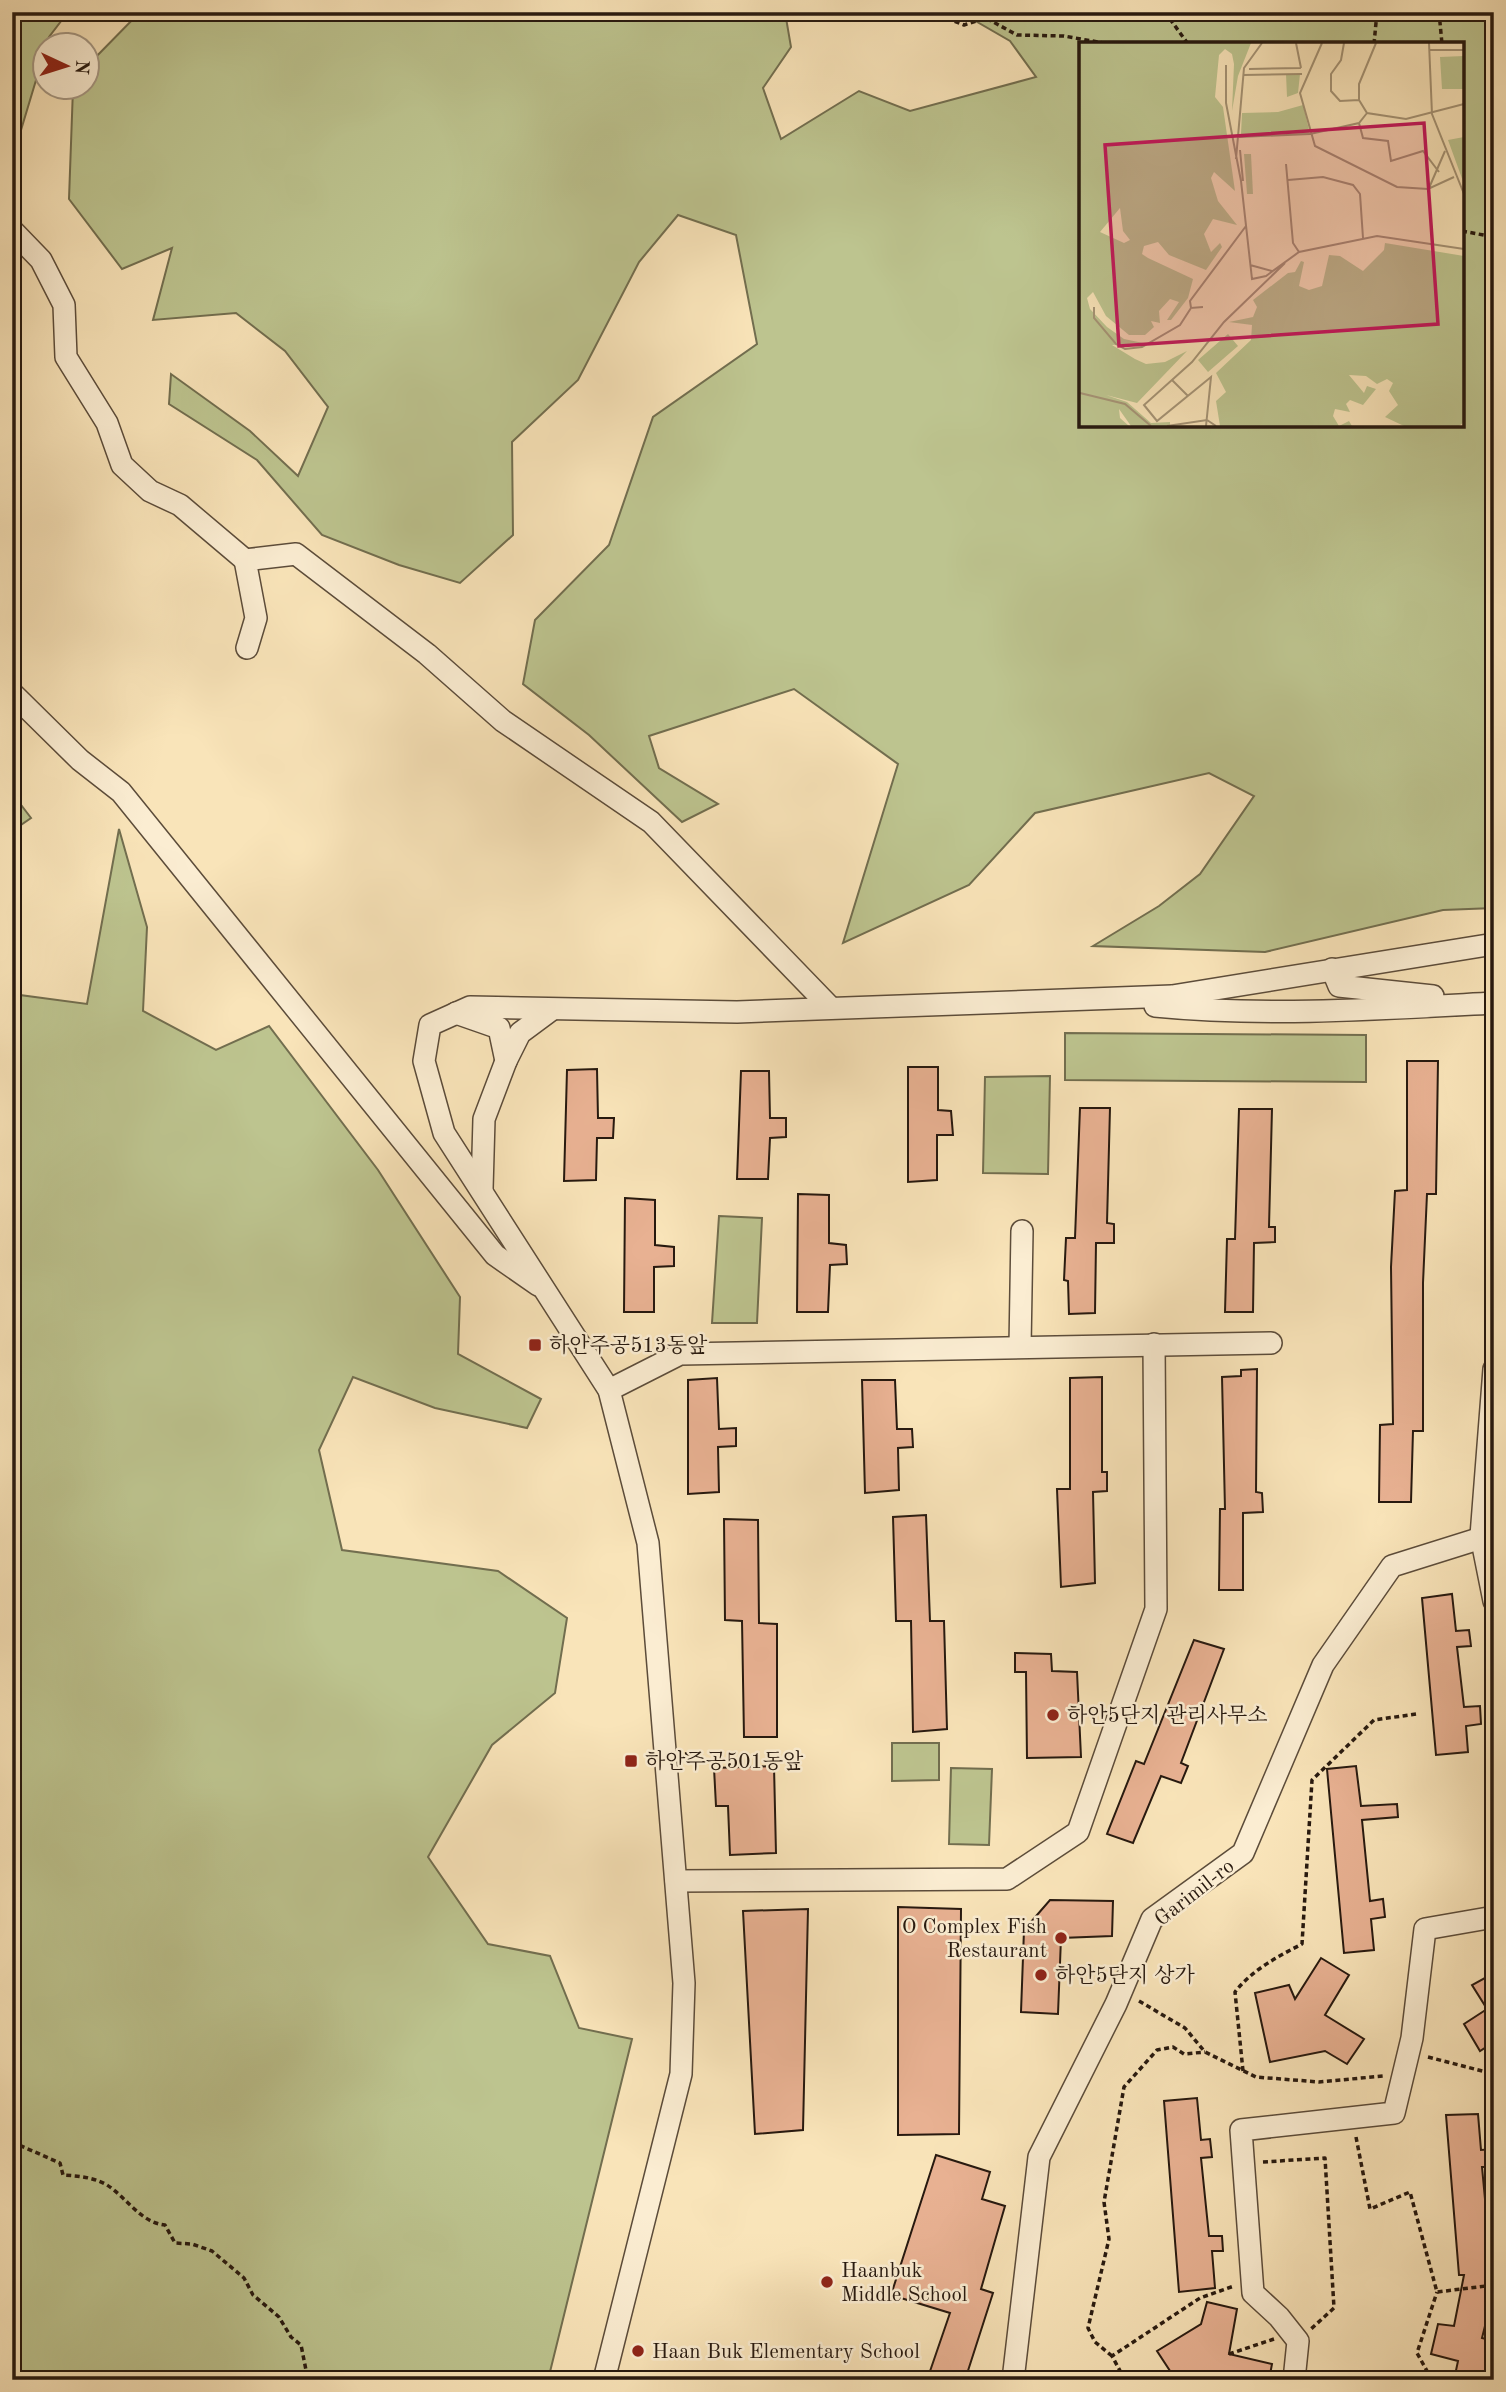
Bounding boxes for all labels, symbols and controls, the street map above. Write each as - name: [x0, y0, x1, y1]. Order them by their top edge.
- north arrow: [32, 32, 102, 102]
- inset map: [1079, 42, 1464, 427]
- text: N: [70, 59, 90, 75]
- place label: 하안주공513동앞: [549, 1334, 708, 1357]
- marker: 하안주공513동앞: [527, 1337, 543, 1353]
- place label: 하안5단지 관리사무소: [1067, 1704, 1268, 1727]
- marker: 하안5단지 관리사무소: [1045, 1707, 1061, 1723]
- place label: 하안주공501동앞: [645, 1750, 804, 1773]
- marker: 하안주공501동앞: [623, 1753, 639, 1769]
- street label: Garimil-ro: [1151, 1856, 1239, 1931]
- place label: O Complex Fish Restaurant: [902, 1917, 1047, 1962]
- marker: O Complex Fish Restaurant: [1053, 1930, 1069, 1946]
- place label: 하안5단지 상가: [1055, 1964, 1195, 1987]
- marker: 하안5단지 상가: [1033, 1967, 1049, 1983]
- place label: Haanbuk Middle School: [841, 2261, 968, 2306]
- marker: Haanbuk Middle School: [819, 2274, 835, 2290]
- place label: Haan Buk Elementary School: [652, 2342, 920, 2363]
- marker: Haan Buk Elementary School: [630, 2343, 646, 2359]

